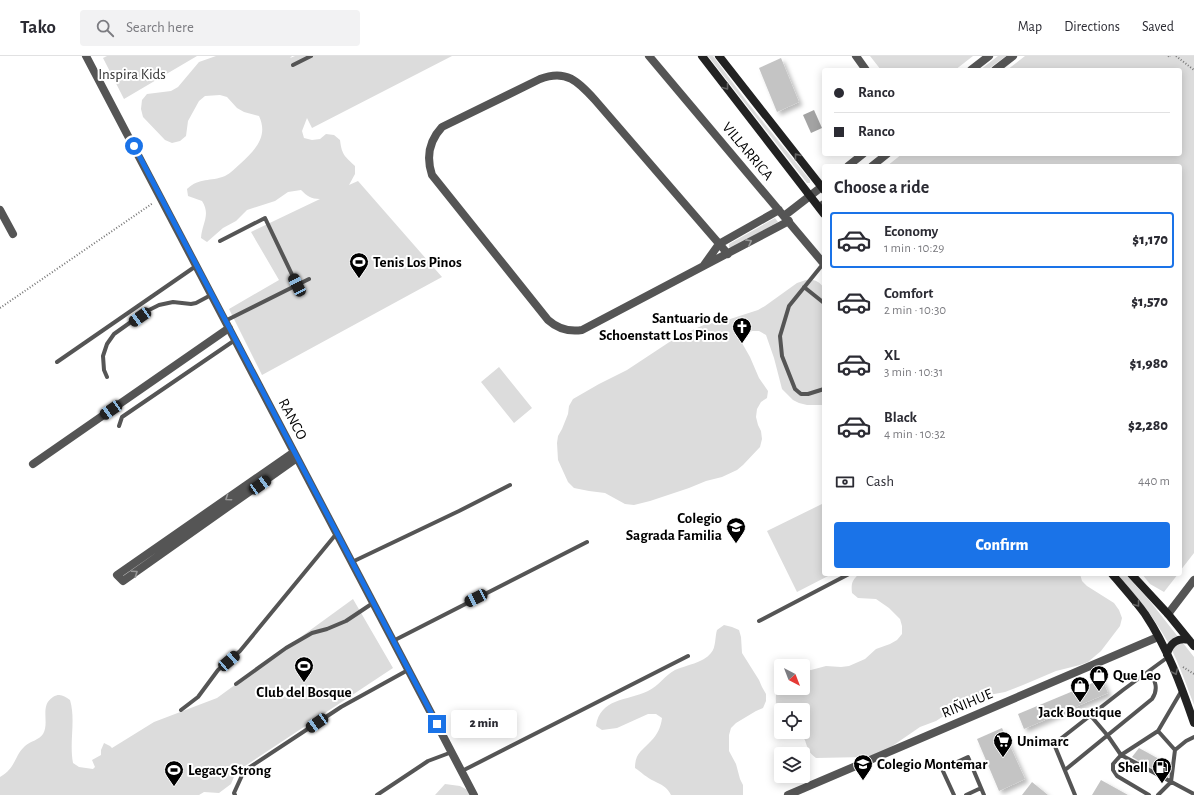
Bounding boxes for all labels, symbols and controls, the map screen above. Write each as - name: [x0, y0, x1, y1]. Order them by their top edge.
- search box: [80, 10, 360, 46]
- icon: search: [94, 17, 116, 39]
- text: Tako: [20, 18, 56, 37]
- text: Search here: [126, 20, 194, 35]
- text: Map: [1018, 20, 1042, 34]
- text: Directions: [1064, 20, 1120, 34]
- text: Saved: [1142, 20, 1174, 34]
- park label: Inspira Kids: [98, 67, 166, 82]
- one-way arrow: [721, 82, 728, 89]
- text: Ranco: [858, 85, 895, 100]
- street label: VILLARRICA: [719, 119, 776, 183]
- text: Ranco: [858, 124, 895, 139]
- route start: [125, 137, 143, 155]
- one-way arrow: [795, 154, 802, 161]
- text: Choose a ride: [834, 179, 929, 197]
- icon: car: [836, 222, 872, 258]
- text: Economy: [884, 224, 938, 239]
- text: $1,170: [1132, 232, 1168, 247]
- one-way arrow: [745, 240, 752, 247]
- text: 1 min · 10:29: [884, 242, 944, 255]
- sports icon: Tenis Los Pinos: [348, 251, 370, 279]
- place label: Tenis Los Pinos: [373, 255, 462, 270]
- car: [286, 272, 308, 298]
- icon: car: [836, 284, 872, 320]
- text: Comfort: [884, 286, 933, 301]
- text: $1,570: [1131, 294, 1168, 309]
- text: 2 min · 10:30: [884, 304, 946, 317]
- car: [127, 305, 153, 329]
- place label: Santuario de Schoenstatt Los Pinos: [599, 311, 728, 343]
- church icon: Santuario de Schoenstatt Los Pinos: [731, 316, 753, 344]
- icon: car: [836, 346, 872, 382]
- text: XL: [884, 348, 900, 363]
- text: $1,980: [1130, 356, 1168, 371]
- text: 3 min · 10:31: [884, 366, 943, 379]
- street label: RANCO: [276, 396, 310, 442]
- car: [98, 398, 124, 422]
- icon: car: [836, 408, 872, 444]
- text: Black: [884, 410, 917, 425]
- text: $2,280: [1128, 418, 1168, 433]
- text: 4 min · 10:32: [884, 428, 946, 441]
- icon: cash: [834, 471, 856, 493]
- car: [247, 473, 273, 497]
- text: Cash: [866, 474, 894, 489]
- text: 440 m: [1138, 475, 1170, 488]
- one-way arrow: [225, 493, 232, 500]
- place label: Colegio Sagrada Familia: [626, 511, 722, 543]
- school or university icon: Colegio Sagrada Familia: [725, 516, 747, 544]
- button: Confirm: [834, 522, 1170, 568]
- one-way arrow: [131, 570, 138, 578]
- car: [463, 587, 489, 609]
- one-way arrow: [1132, 600, 1140, 607]
- car: [216, 649, 242, 673]
- sports icon: Club del Bosque: [293, 655, 315, 683]
- north arrow: [774, 659, 810, 695]
- map controls: [774, 659, 810, 783]
- shop icon: Que Leo: [1088, 664, 1110, 692]
- place label: Que Leo: [1113, 668, 1161, 683]
- one-way arrow: [1170, 668, 1178, 676]
- shop icon: Jack Boutique: [1069, 675, 1091, 703]
- place label: Club del Bosque: [256, 685, 352, 700]
- street label: RIÑIHUE: [939, 685, 995, 721]
- button: locate: [774, 703, 810, 739]
- place label: Jack Boutique: [1039, 705, 1121, 720]
- callout: 2 min: [451, 710, 517, 738]
- car: [304, 711, 330, 735]
- route end: [428, 715, 446, 733]
- text: 2 min: [469, 717, 499, 730]
- supermarket icon: Unimarc: [992, 730, 1014, 758]
- place label: Unimarc: [1017, 734, 1069, 749]
- button: layers: [774, 747, 810, 783]
- school or university icon: Colegio Montemar: [852, 753, 874, 781]
- fuel station icon: Shell: [1151, 756, 1173, 784]
- place label: Colegio Montemar: [877, 757, 988, 772]
- sports icon: Legacy Strong: [163, 759, 185, 787]
- place label: Shell: [1118, 760, 1148, 775]
- place label: Legacy Strong: [188, 763, 272, 778]

